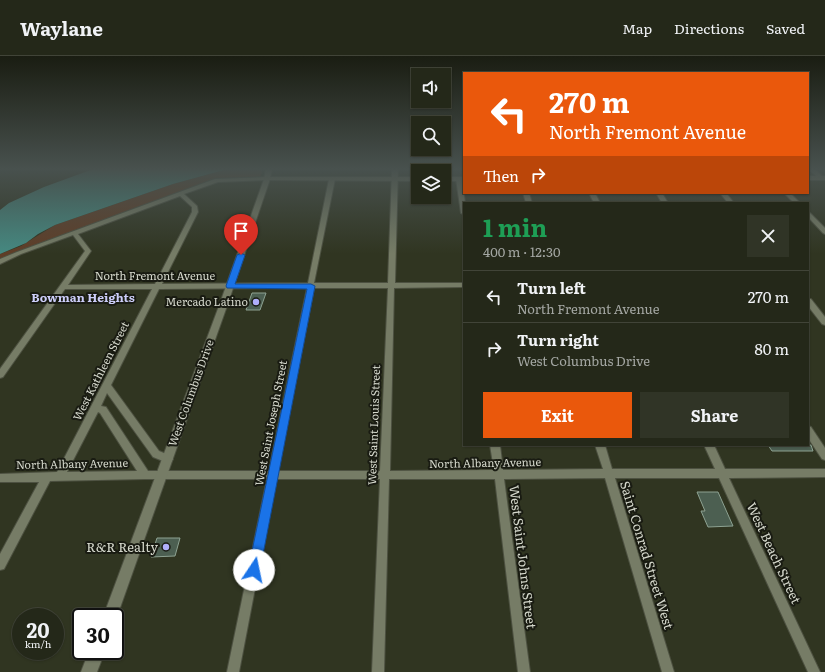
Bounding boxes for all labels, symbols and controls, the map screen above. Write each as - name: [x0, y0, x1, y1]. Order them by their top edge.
- text: Waylane: [20, 14, 103, 42]
- text: Map: [622, 18, 652, 38]
- text: Directions: [674, 18, 744, 38]
- text: Saved: [766, 18, 805, 38]
- map controls: [411, 68, 451, 204]
- button: sound: [411, 68, 451, 108]
- text: 270 m: [549, 80, 630, 122]
- icon: left: [483, 88, 535, 140]
- button: search: [411, 116, 451, 156]
- text: North Fremont Avenue: [549, 118, 746, 145]
- button: layers: [411, 164, 451, 204]
- text: Then: [483, 164, 519, 187]
- icon: right: [527, 164, 549, 186]
- text: 1 min: [483, 209, 547, 244]
- pin: [224, 214, 258, 255]
- button: close: [747, 215, 789, 257]
- icon: arrive: [230, 220, 252, 242]
- text: 400 m · 12:30: [483, 242, 561, 261]
- street label: North Fremont Avenue: [95, 267, 216, 283]
- text: Turn left: [517, 276, 586, 299]
- text: 270 m: [748, 285, 789, 308]
- icon: left: [483, 286, 505, 308]
- district label: Bowman Heights: [31, 288, 135, 306]
- place label: Mercado Latino: [166, 293, 248, 309]
- marker: Mercado Latino: [251, 297, 261, 307]
- text: North Fremont Avenue: [517, 299, 659, 318]
- street label: West Kathleen Street: [68, 318, 132, 423]
- text: Turn right: [517, 328, 599, 351]
- street label: West Columbus Drive: [163, 337, 217, 448]
- text: 80 m: [755, 337, 789, 360]
- icon: right: [483, 338, 505, 360]
- text: West Columbus Drive: [517, 351, 650, 370]
- street label: West Saint Joseph Street: [250, 358, 290, 487]
- street label: West Saint Louis Street: [363, 364, 383, 485]
- button: Exit: [483, 392, 632, 438]
- button: Share: [640, 392, 789, 438]
- street label: North Albany Avenue: [429, 453, 542, 471]
- street label: North Albany Avenue: [16, 454, 129, 472]
- street label: Saint Conrad Street West: [616, 478, 679, 632]
- street label: West Saint Johns Street: [505, 484, 542, 631]
- street label: West Beach Street: [743, 499, 807, 607]
- place label: R&R Realty: [86, 537, 159, 556]
- marker: R&R Realty: [161, 542, 171, 552]
- position arrow: [233, 549, 275, 591]
- speed limit sign: 30: [72, 608, 124, 660]
- text: 20: [26, 614, 50, 644]
- text: km/h: [25, 636, 51, 651]

